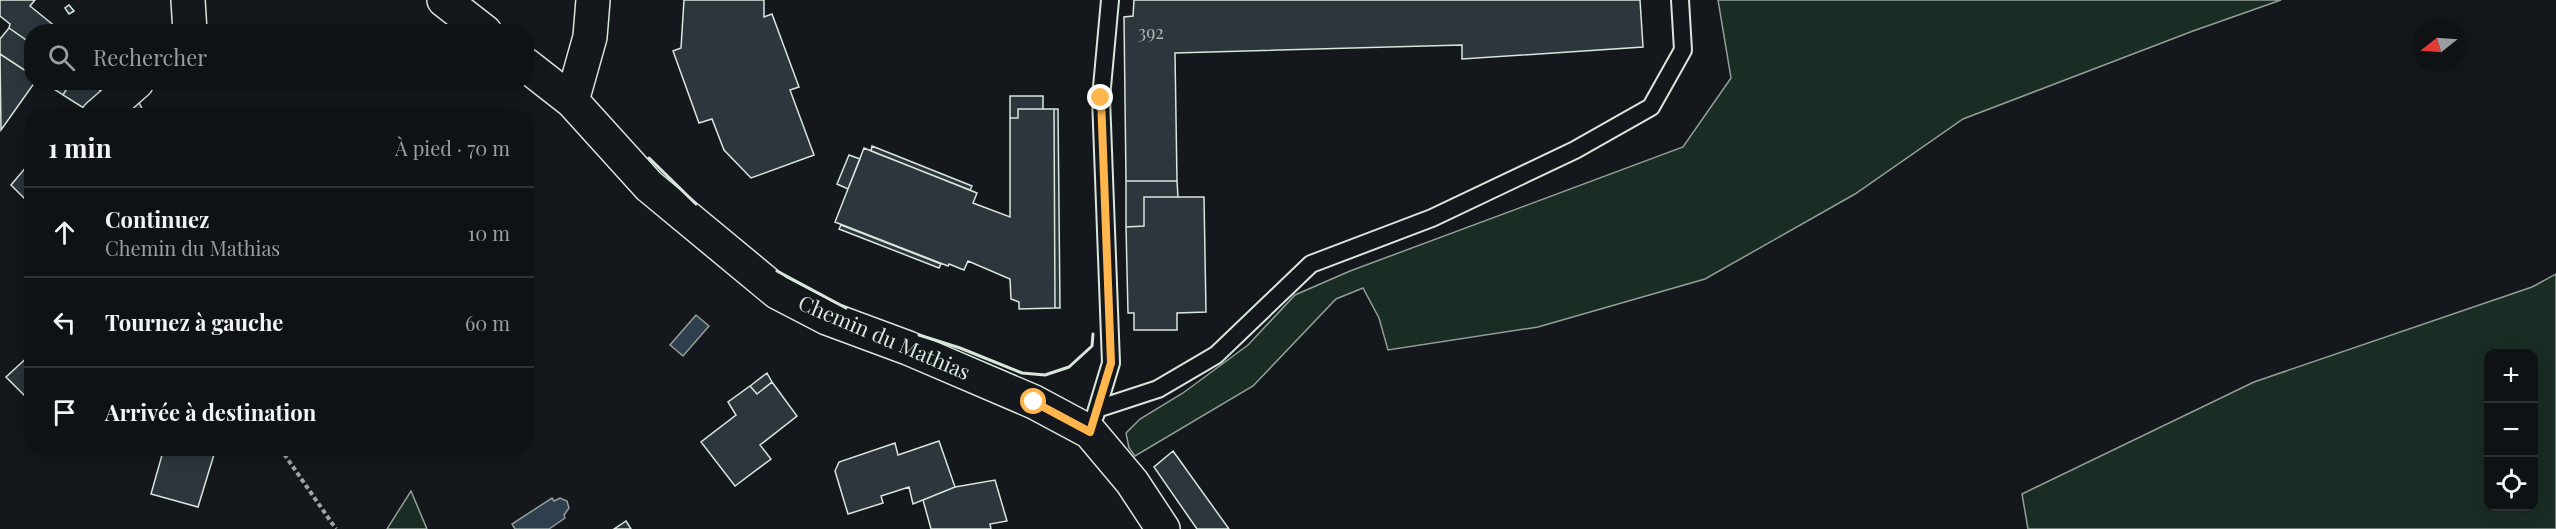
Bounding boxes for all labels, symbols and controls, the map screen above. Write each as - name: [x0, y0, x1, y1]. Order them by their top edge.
- north arrow: [2412, 18, 2466, 72]
- house number: 392: [1138, 20, 1164, 44]
- search box: [24, 24, 534, 90]
- icon: search: [45, 41, 78, 74]
- text: Rechercher: [93, 42, 207, 72]
- route end: [1087, 84, 1113, 110]
- text: 1 min: [48, 130, 112, 165]
- text: À pied · 70 m: [395, 134, 510, 161]
- text: Continuez: [105, 204, 209, 234]
- icon: ahead: [48, 216, 81, 249]
- text: 10 m: [468, 219, 510, 246]
- text: Chemin du Mathias: [105, 234, 280, 261]
- street label: Chemin du Mathias: [795, 287, 975, 385]
- icon: left: [48, 306, 81, 339]
- text: Tournez à gauche: [105, 307, 283, 337]
- text: 60 m: [465, 309, 510, 336]
- map controls: [2484, 349, 2538, 511]
- button: +: [2484, 349, 2538, 403]
- route start: [1020, 388, 1046, 414]
- icon: arrive: [48, 396, 81, 429]
- text: Arrivée à destination: [105, 397, 316, 427]
- button: −: [2484, 403, 2538, 457]
- button: locate: [2484, 457, 2538, 511]

